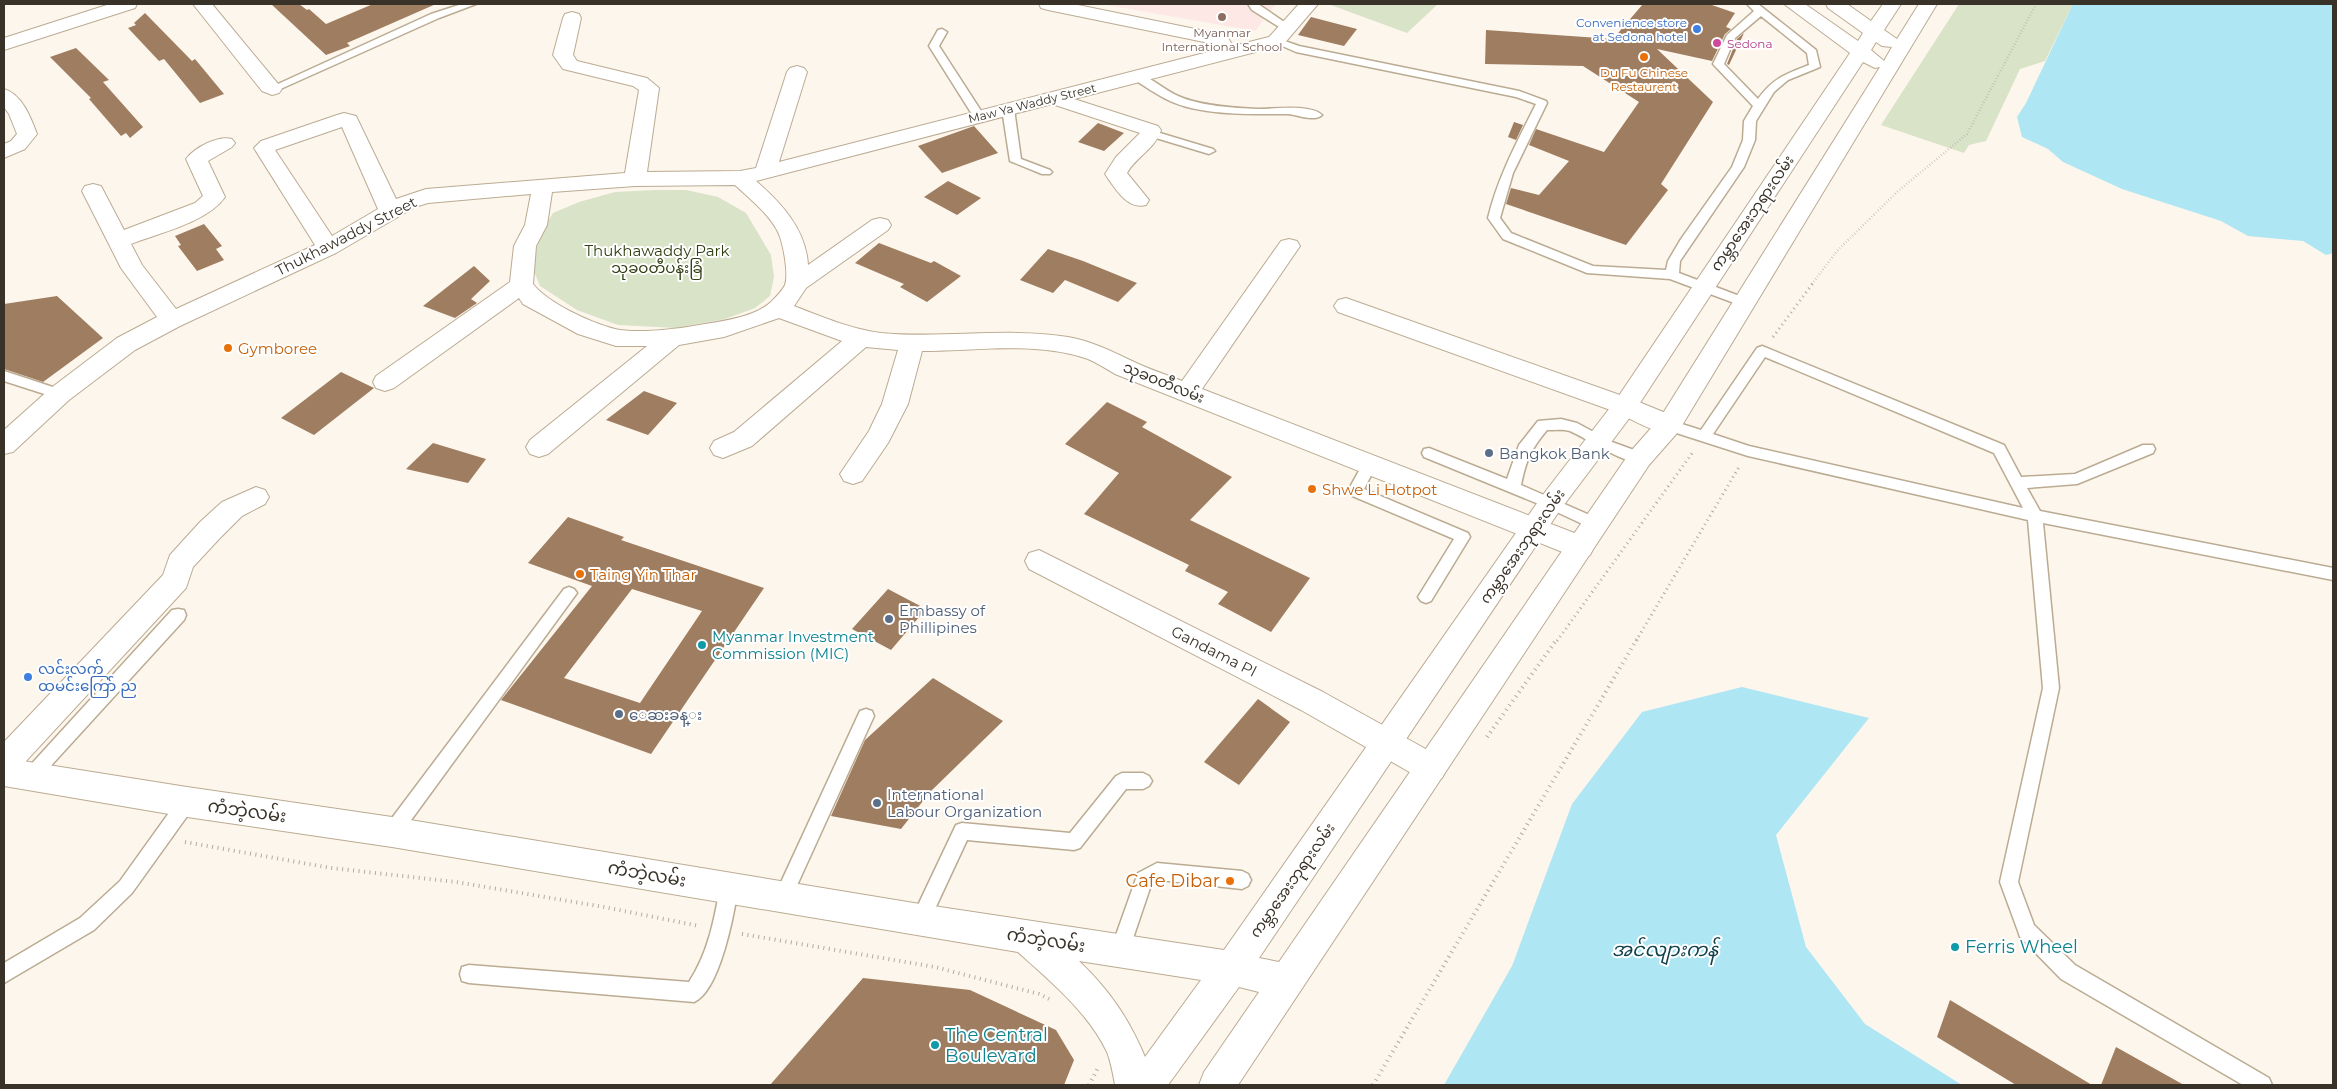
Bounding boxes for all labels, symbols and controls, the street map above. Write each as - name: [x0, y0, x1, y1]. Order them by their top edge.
- marker: Myanmar International School: [1216, 11, 1228, 23]
- place label: Convenience store at Sedona hotel: [1576, 15, 1687, 44]
- marker: Convenience store at Sedona hotel: [1691, 23, 1703, 35]
- place label: Myanmar International School: [1161, 25, 1283, 54]
- place label: Sedona: [1727, 36, 1772, 51]
- marker: Sedona: [1711, 37, 1723, 49]
- marker: Du Fu Chinese Restaurent: [1638, 51, 1650, 63]
- place label: Du Fu Chinese Restaurent: [1600, 65, 1688, 94]
- street label: Maw Ya Waddy Street: [967, 80, 1098, 126]
- street label: ကမ္ဘာအေးဘုရားလမ်း: [1706, 151, 1800, 276]
- street label: Thukhawaddy Street: [272, 192, 420, 280]
- park label: Thukhawaddy Park သုခဝတီပန်းခြံ: [585, 241, 730, 280]
- place label: Gymboree: [238, 339, 317, 358]
- marker: Gymboree: [222, 342, 234, 354]
- street label: သုခဝတီလမ်း: [1119, 357, 1208, 410]
- place label: Bangkok Bank: [1499, 444, 1610, 463]
- marker: Bangkok Bank: [1483, 447, 1495, 459]
- place label: Shwe Li Hotpot: [1322, 480, 1437, 499]
- marker: Shwe Li Hotpot: [1306, 483, 1318, 495]
- street label: ကမ္ဘာအေးဘုရားလမ်း: [1475, 485, 1571, 609]
- place label: Taing Yin Thar: [590, 565, 696, 584]
- marker: Taing Yin Thar: [574, 568, 586, 580]
- place label: Embassy of Phillipines: [899, 601, 986, 637]
- marker: Embassy of Phillipines: [883, 613, 895, 625]
- street label: Gandama Pl: [1168, 621, 1260, 681]
- place label: Myanmar Investment Commission (MIC): [712, 627, 874, 663]
- marker: Myanmar Investment Commission (MIC): [696, 639, 708, 651]
- place label: လင်းလက် ထမင်းကြော် ည: [38, 659, 137, 698]
- marker: လင်းလက် ထမင်းကြော် ည: [22, 671, 34, 683]
- place label: ေဆးခန္း: [629, 705, 702, 727]
- marker: ေဆးခန္း: [613, 708, 625, 720]
- place label: International Labour Organization: [887, 785, 1042, 821]
- street label: ကံဘဲ့လမ်း: [206, 793, 288, 828]
- marker: International Labour Organization: [871, 797, 883, 809]
- street label: ကမ္ဘာအေးဘုရားလမ်း: [1245, 819, 1341, 943]
- street label: ကံဘဲ့လမ်း: [606, 854, 688, 893]
- place label: Cafe Dibar: [1126, 870, 1220, 892]
- marker: Cafe Dibar: [1224, 875, 1236, 887]
- street label: ကံဘဲ့လမ်း: [1005, 921, 1087, 958]
- water label: အင်လျားကန်: [1612, 936, 1721, 965]
- place label: Ferris Wheel: [1965, 936, 2078, 958]
- marker: Ferris Wheel: [1949, 941, 1961, 953]
- place label: The Central Boulevard: [945, 1024, 1048, 1067]
- marker: The Central Boulevard: [929, 1039, 941, 1051]

